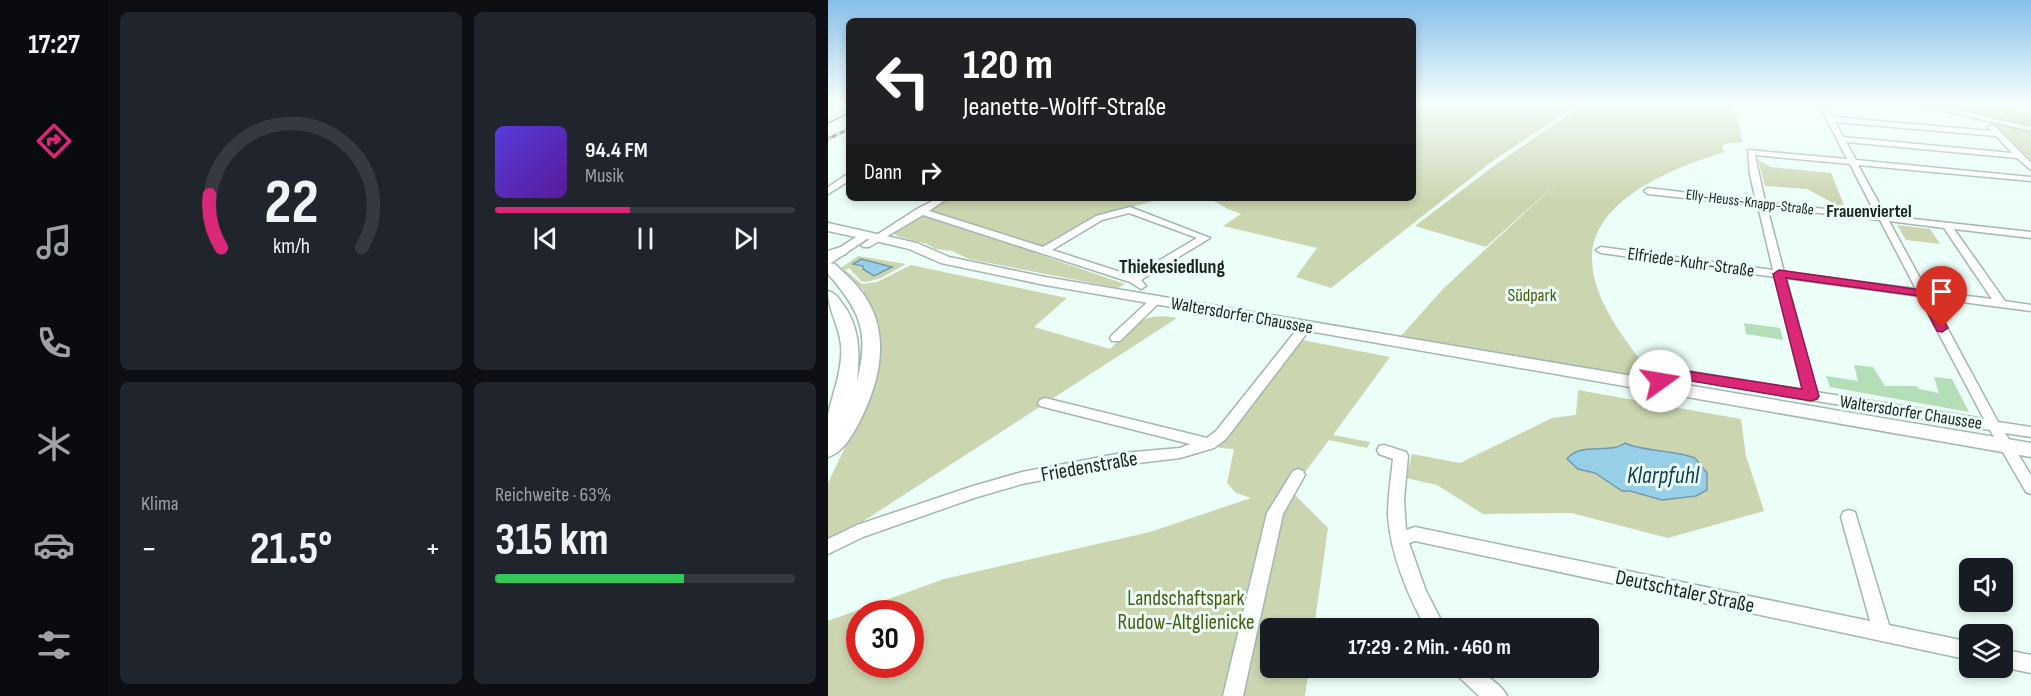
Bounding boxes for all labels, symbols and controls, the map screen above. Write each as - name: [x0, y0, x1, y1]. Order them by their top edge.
- text: 17:27: [28, 29, 80, 61]
- text: 120 m: [963, 40, 1053, 91]
- icon: left: [864, 42, 942, 120]
- text: Jeanette-Wolff-Straße: [963, 91, 1166, 123]
- icon: directions: [33, 120, 75, 162]
- text: 94.4 FM: [585, 137, 648, 164]
- icon: right: [914, 156, 947, 189]
- text: Dann: [864, 159, 902, 186]
- text: Musik: [585, 164, 624, 188]
- text: 22: [264, 166, 318, 241]
- street label: Elly-Heuss-Knapp-Straße: [1685, 185, 1815, 220]
- district label: Frauenviertel: [1826, 201, 1912, 222]
- icon: music: [33, 221, 75, 263]
- icon: previous: [529, 222, 562, 255]
- icon: pause: [629, 222, 662, 255]
- icon: next: [729, 222, 762, 255]
- text: km/h: [272, 234, 310, 259]
- street label: Elfriede-Kuhr-Straße: [1626, 243, 1756, 282]
- district label: Thiekesiedlung: [1119, 255, 1225, 279]
- pin: [1916, 266, 1967, 328]
- icon: arrive: [1925, 275, 1958, 308]
- park label: Südpark: [1507, 285, 1557, 306]
- street label: Waltersdorfer Chaussee: [1169, 293, 1315, 338]
- icon: phone: [33, 322, 75, 364]
- position arrow: [1628, 349, 1692, 413]
- street label: Waltersdorfer Chaussee: [1838, 391, 1984, 434]
- icon: climate: [33, 423, 75, 465]
- street label: Friedenstraße: [1039, 446, 1139, 487]
- water label: Klarpfuhl: [1627, 461, 1700, 490]
- text: Reichweite · 63%: [495, 483, 611, 507]
- text: Klima: [141, 492, 179, 516]
- text: 315 km: [495, 513, 609, 568]
- text: 21.5°: [250, 522, 332, 577]
- icon: car: [33, 524, 75, 566]
- text: −: [141, 529, 157, 569]
- text: +: [425, 529, 441, 569]
- map controls: [1959, 558, 2013, 678]
- button: sound: [1959, 558, 2013, 612]
- street label: Deutschtaler Straße: [1613, 565, 1757, 618]
- park label: Landschaftspark Rudow-Altglienicke: [1118, 586, 1254, 635]
- speed limit sign: 30: [846, 600, 924, 678]
- icon: filters: [33, 624, 75, 666]
- button: layers: [1959, 624, 2013, 678]
- text: 17:29 · 2 Min. · 460 m: [1348, 634, 1511, 661]

